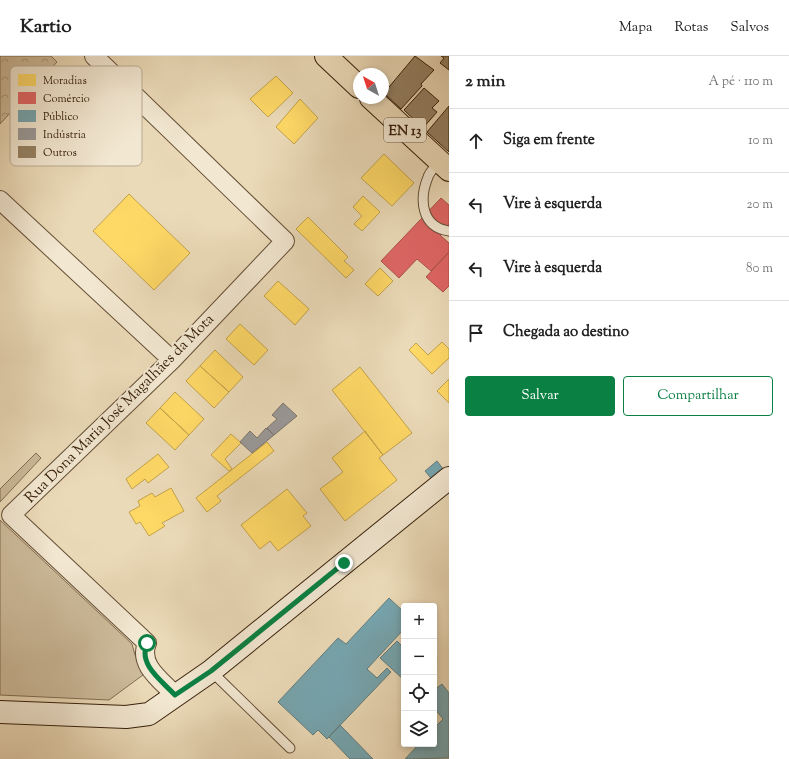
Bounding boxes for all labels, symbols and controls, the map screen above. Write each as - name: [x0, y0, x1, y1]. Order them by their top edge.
- text: Kartio: [20, 14, 72, 41]
- text: Mapa: [619, 18, 652, 38]
- text: Rotas: [674, 18, 708, 38]
- text: Salvos: [730, 18, 769, 38]
- legend: [10, 66, 142, 166]
- north arrow: [353, 68, 389, 104]
- text: 2 min: [465, 70, 506, 94]
- text: Moradias: [43, 73, 87, 89]
- text: A pé · 110 m: [708, 73, 773, 91]
- text: Comércio: [43, 91, 90, 107]
- text: Público: [43, 109, 78, 125]
- road number: EN 13: [384, 118, 426, 142]
- text: Indústria: [43, 127, 86, 143]
- icon: ahead: [465, 130, 487, 152]
- text: Siga em frente: [503, 130, 595, 151]
- text: 10 m: [748, 132, 773, 150]
- text: Outros: [43, 145, 77, 161]
- icon: left: [465, 194, 487, 216]
- text: Vire à esquerda: [503, 194, 602, 215]
- text: 20 m: [747, 196, 773, 214]
- icon: left: [465, 258, 487, 280]
- text: Vire à esquerda: [503, 258, 602, 279]
- text: 80 m: [746, 260, 773, 278]
- street label: Rua Dona Maria José Magalhães da Mota: [21, 310, 219, 508]
- icon: arrive: [465, 322, 487, 344]
- text: Chegada ao destino: [503, 322, 629, 343]
- button: Salvar: [465, 376, 615, 416]
- button: Compartilhar: [623, 376, 773, 416]
- route end: [335, 554, 353, 572]
- map controls: [401, 603, 437, 747]
- button: +: [401, 603, 437, 639]
- route start: [138, 634, 156, 652]
- button: −: [401, 639, 437, 675]
- button: locate: [401, 675, 437, 711]
- button: layers: [401, 711, 437, 747]

